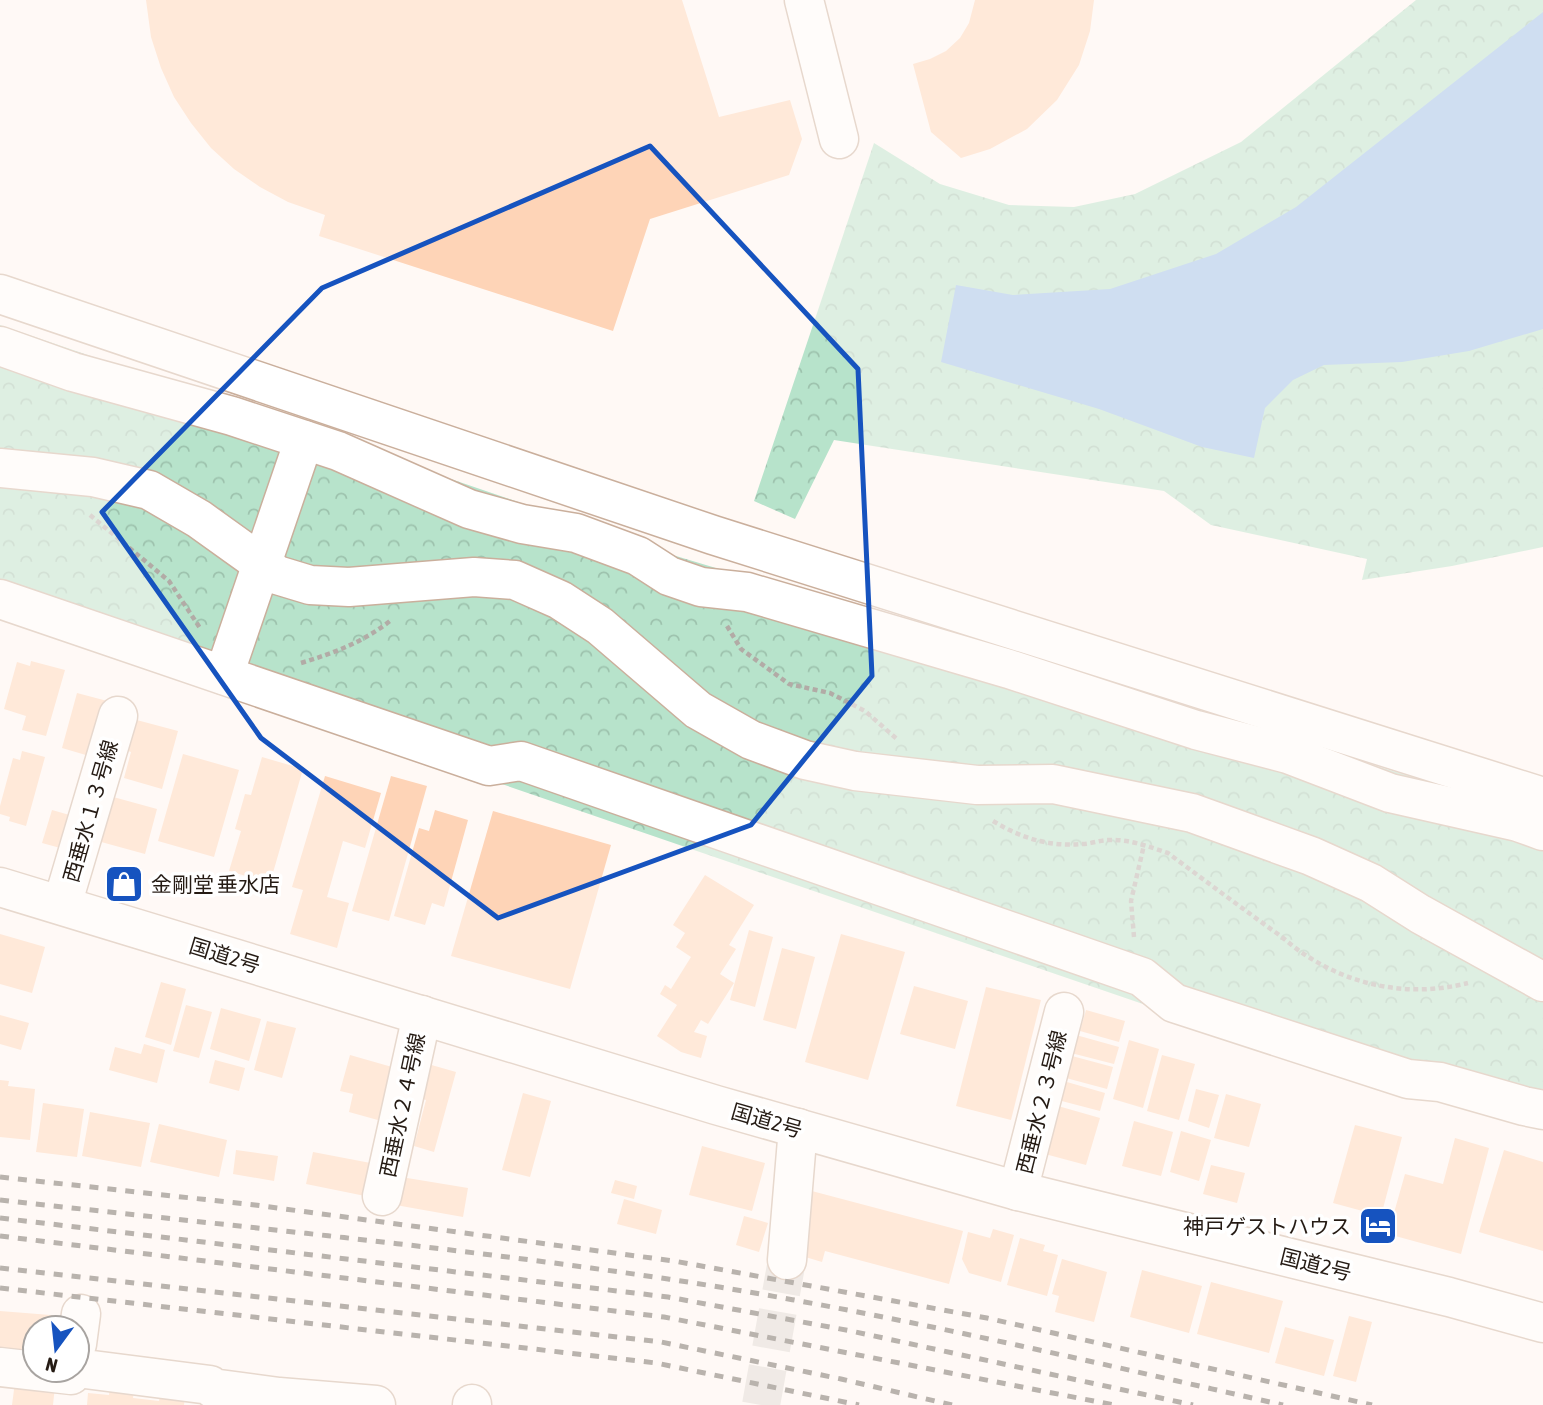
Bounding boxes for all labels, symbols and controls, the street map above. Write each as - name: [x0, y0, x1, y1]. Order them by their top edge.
- street label: 西垂水１３号線: [58, 737, 122, 885]
- shop icon: 金剛堂 垂水店: [103, 863, 145, 905]
- place label: 金剛堂 垂水店: [151, 872, 280, 896]
- street label: 国道2号: [187, 933, 263, 977]
- street label: 西垂水２３号線: [1012, 1028, 1070, 1176]
- street label: 西垂水２４号線: [375, 1031, 429, 1179]
- street label: 国道2号: [729, 1098, 805, 1142]
- hotel icon: 神戸ゲストハウス: [1357, 1205, 1399, 1247]
- place label: 神戸ゲストハウス: [1183, 1214, 1351, 1238]
- street label: 国道2号: [1278, 1244, 1354, 1284]
- north arrow: [21, 1314, 91, 1384]
- text: N: [43, 1353, 60, 1377]

